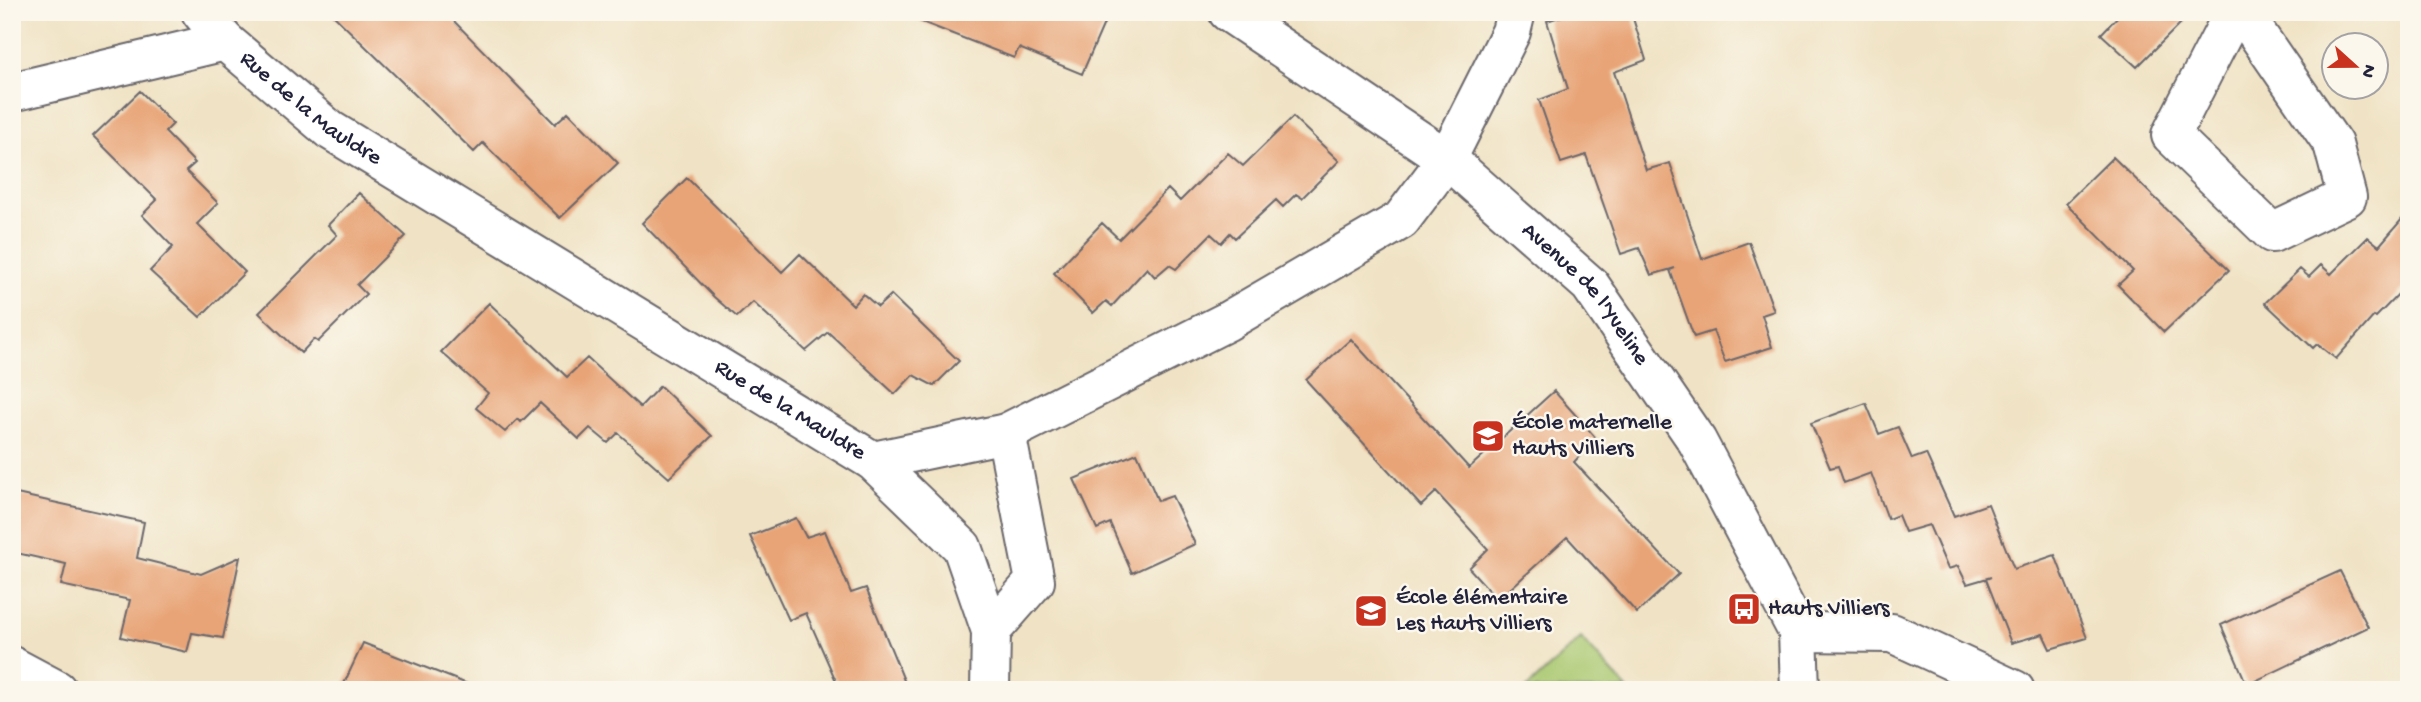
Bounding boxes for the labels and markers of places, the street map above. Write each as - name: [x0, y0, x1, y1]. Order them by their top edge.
- place label: École maternelle Hauts Villiers: [1512, 410, 1673, 463]
- school or university icon: École maternelle Hauts Villiers: [1469, 417, 1507, 455]
- place label: École élémentaire Les Hauts Villiers: [1396, 585, 1569, 638]
- bus stop icon: Hauts Villiers: [1725, 590, 1763, 628]
- school or university icon: École élémentaire Les Hauts Villiers: [1352, 592, 1390, 630]
- place label: Hauts Villiers: [1768, 596, 1890, 623]

